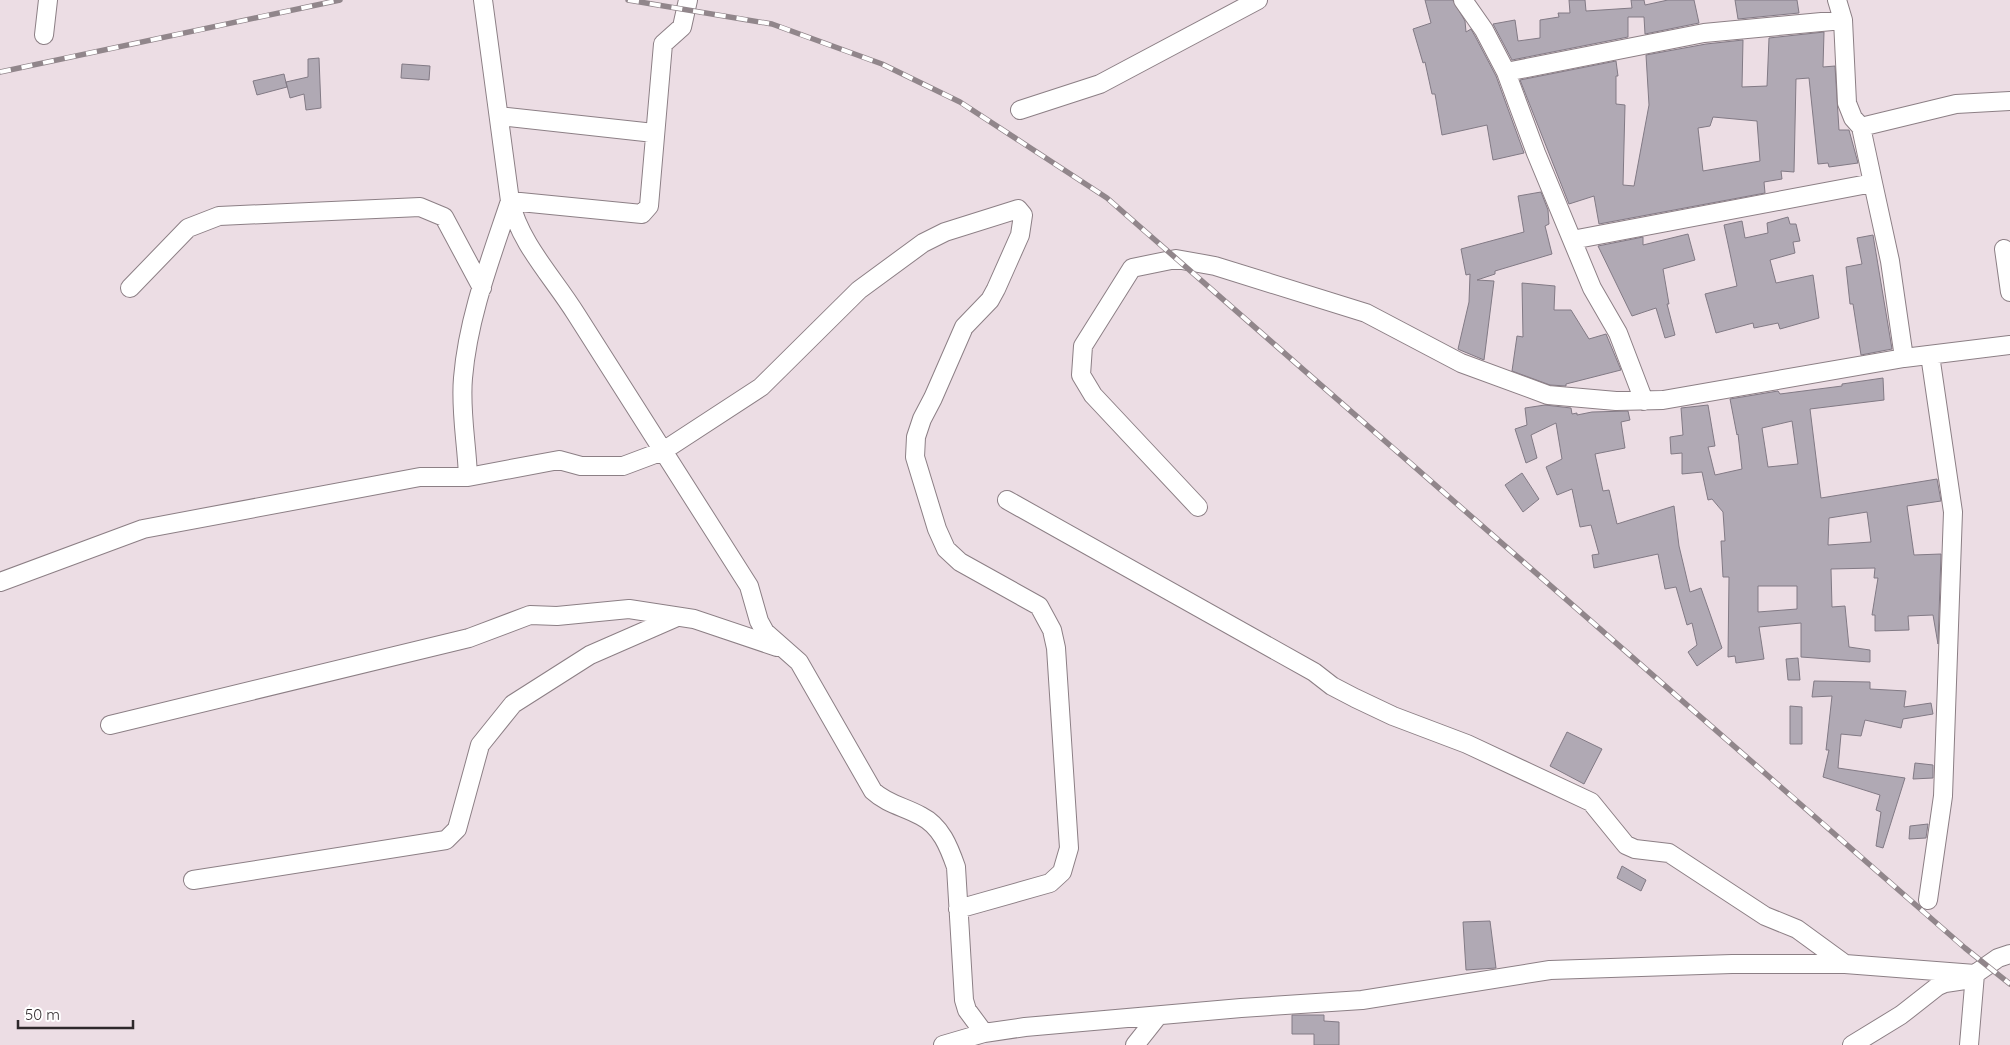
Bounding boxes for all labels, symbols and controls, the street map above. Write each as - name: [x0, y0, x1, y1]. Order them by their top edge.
- scale bar: [18, 998, 132, 1030]
- text: 50 m: [25, 1005, 60, 1024]

